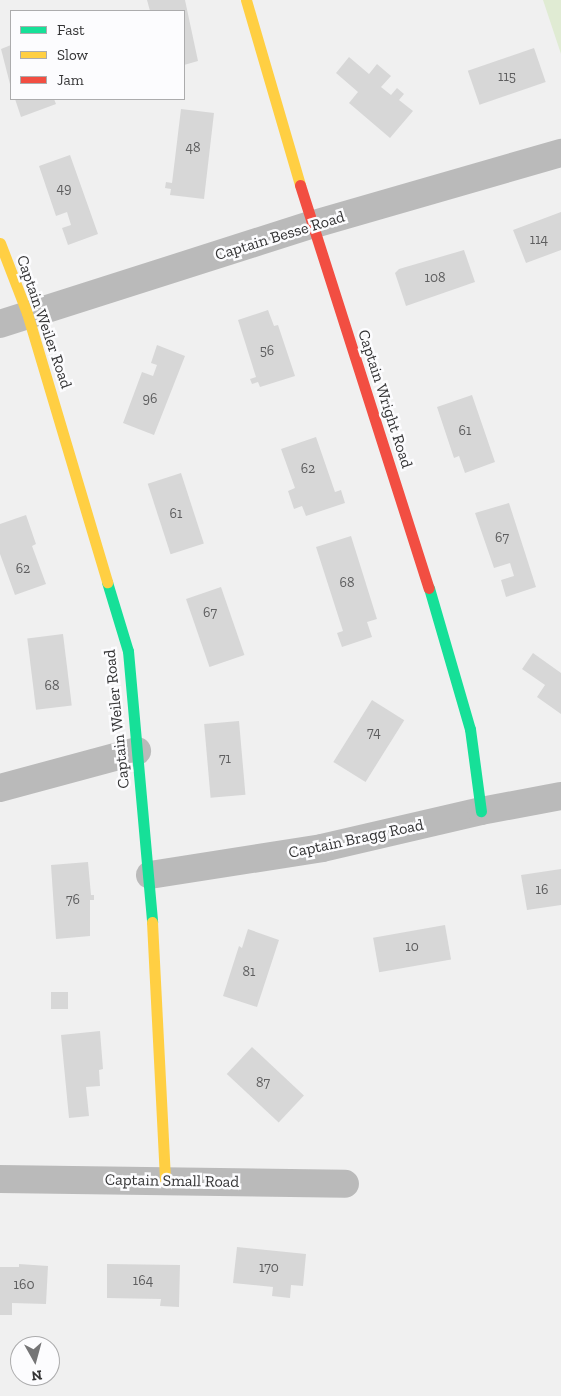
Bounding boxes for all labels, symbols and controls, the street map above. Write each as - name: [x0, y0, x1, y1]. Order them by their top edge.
- legend: [10, 10, 185, 100]
- text: Fast: [57, 21, 85, 39]
- text: Slow: [57, 46, 88, 64]
- house number: 115: [498, 69, 516, 85]
- text: Jam: [57, 71, 84, 89]
- house number: 48: [185, 140, 201, 156]
- house number: 49: [57, 181, 71, 197]
- street label: Captain Besse Road: [213, 207, 347, 265]
- house number: 114: [530, 232, 548, 248]
- street label: Captain Weiler Road: [12, 252, 76, 392]
- house number: 108: [425, 270, 445, 286]
- street label: Captain Wright Road: [353, 327, 417, 471]
- house number: 56: [260, 343, 274, 359]
- house number: 96: [143, 391, 157, 407]
- house number: 61: [459, 423, 471, 439]
- house number: 62: [301, 461, 315, 477]
- house number: 61: [170, 506, 182, 522]
- house number: 67: [495, 530, 509, 546]
- house number: 62: [16, 561, 30, 577]
- house number: 68: [340, 575, 354, 591]
- house number: 67: [203, 605, 217, 621]
- street label: Captain Weiler Road: [100, 648, 134, 790]
- house number: 68: [45, 678, 59, 694]
- house number: 74: [367, 725, 381, 741]
- house number: 71: [219, 751, 231, 767]
- street label: Captain Bragg Road: [287, 815, 425, 863]
- house number: 16: [536, 882, 548, 898]
- house number: 76: [66, 892, 80, 908]
- house number: 10: [405, 939, 419, 955]
- house number: 81: [243, 964, 255, 980]
- house number: 87: [256, 1075, 270, 1091]
- street label: Captain Small Road: [105, 1170, 239, 1192]
- house number: 170: [259, 1260, 279, 1276]
- house number: 164: [133, 1273, 153, 1289]
- house number: 160: [14, 1277, 34, 1293]
- north arrow: [10, 1336, 60, 1386]
- text: N: [30, 1366, 43, 1384]

